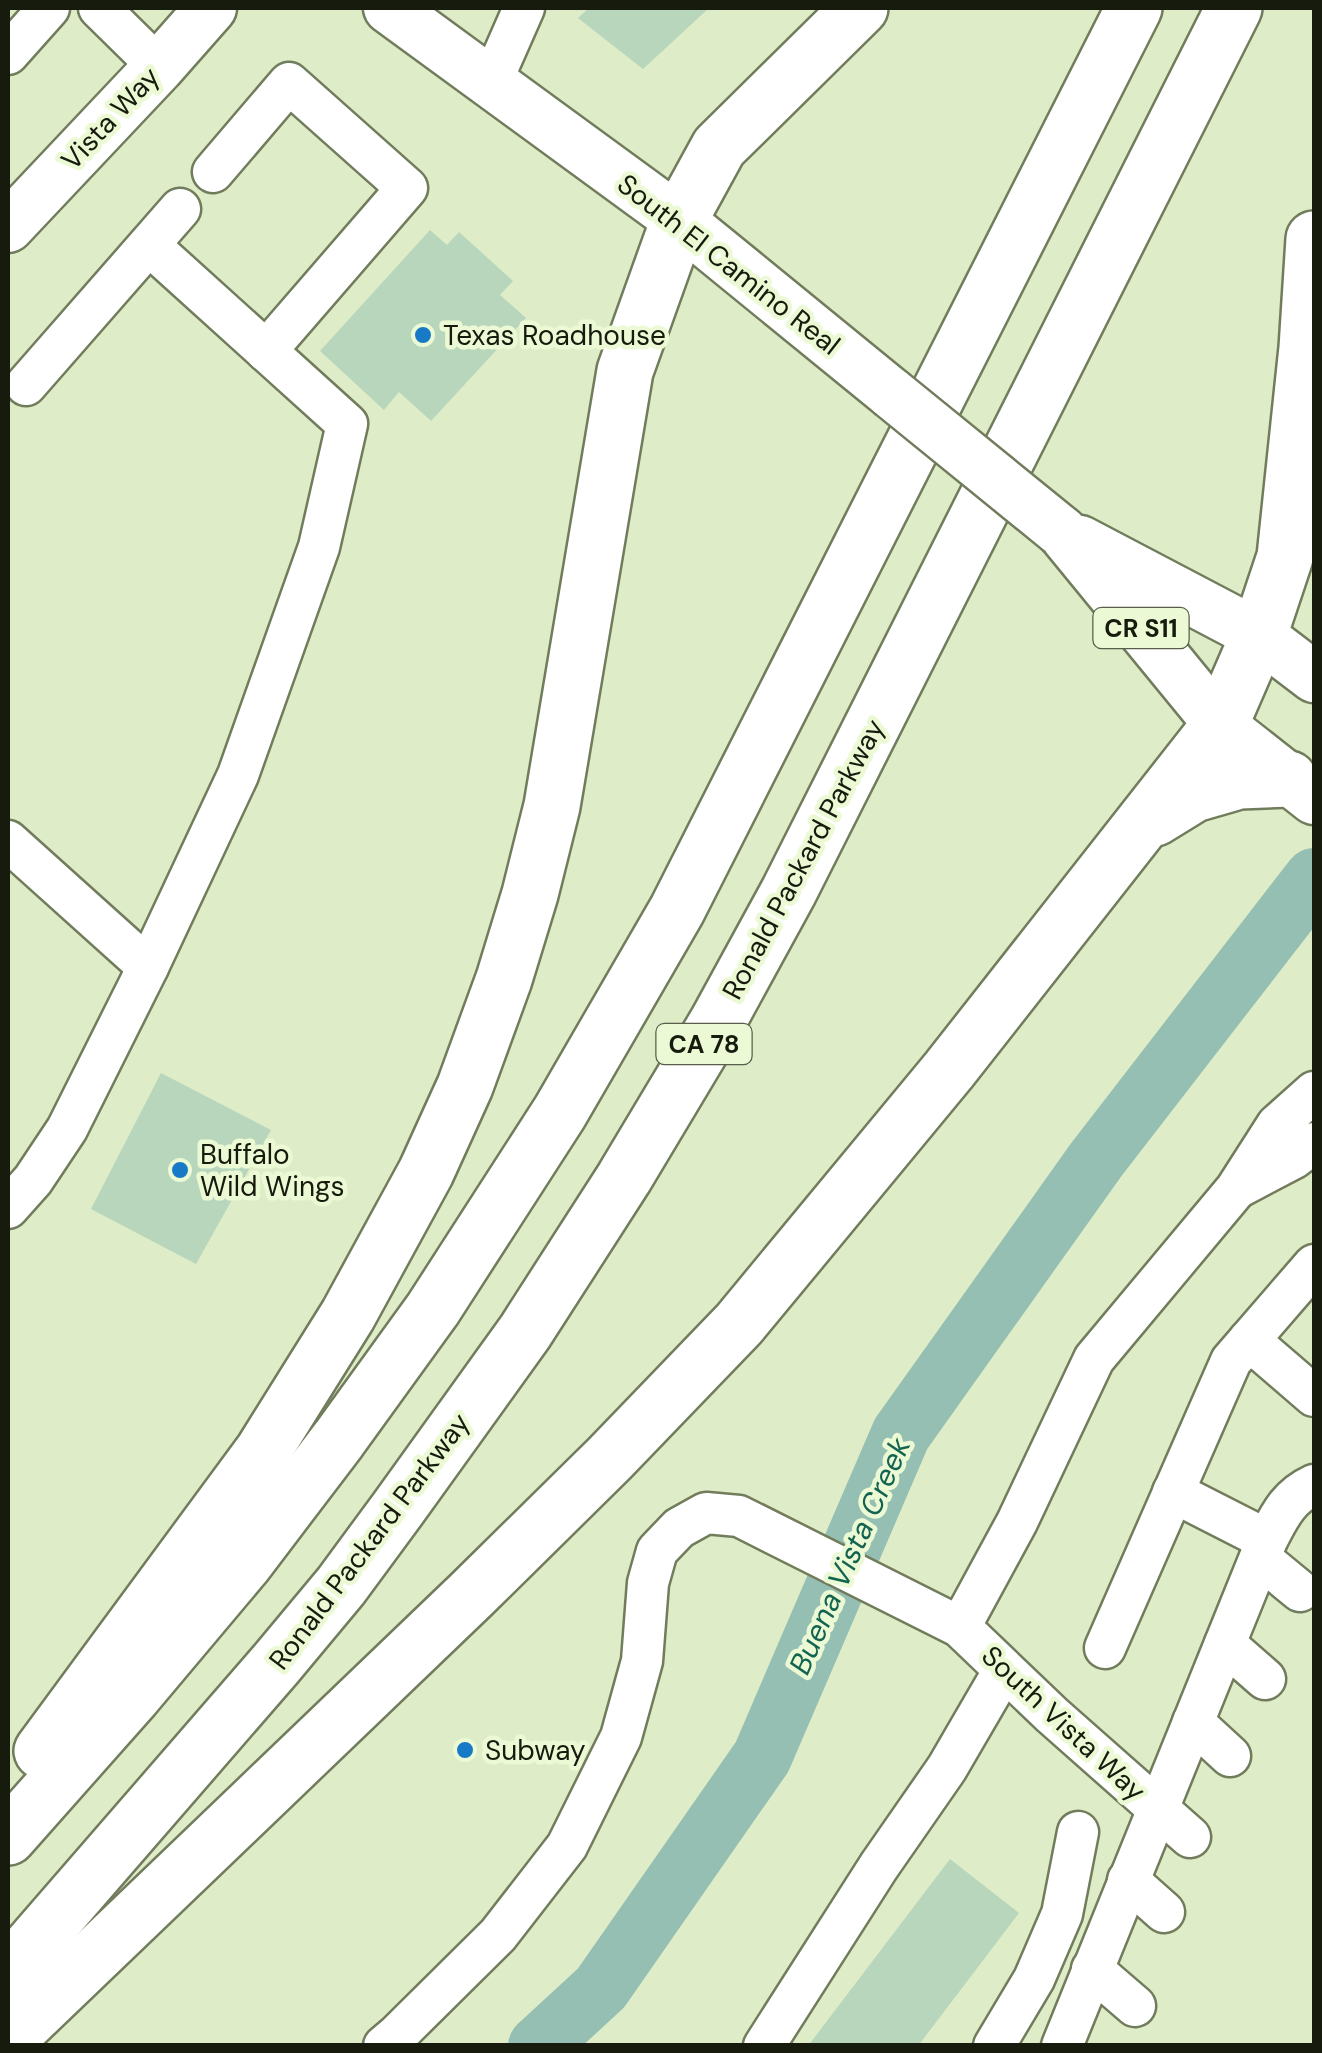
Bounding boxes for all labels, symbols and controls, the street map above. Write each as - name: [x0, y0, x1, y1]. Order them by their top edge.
- street label: Vista Way: [53, 59, 168, 178]
- street label: South El Camino Real: [610, 166, 848, 363]
- place label: Texas Roadhouse: [443, 317, 666, 354]
- marker: Texas Roadhouse: [412, 324, 434, 346]
- road number: CR S11: [1094, 608, 1188, 648]
- street label: Ronald Packard Parkway: [714, 713, 893, 1006]
- road number: CA 78: [656, 1024, 752, 1064]
- place label: Buffalo Wild Wings: [200, 1136, 345, 1205]
- marker: Buffalo Wild Wings: [169, 1159, 191, 1181]
- street label: Ronald Packard Parkway: [261, 1405, 478, 1677]
- water label: Buena Vista Creek: [780, 1431, 920, 1680]
- street label: South Vista Way: [973, 1638, 1154, 1809]
- place label: Subway: [485, 1732, 586, 1769]
- marker: Subway: [454, 1739, 476, 1761]

